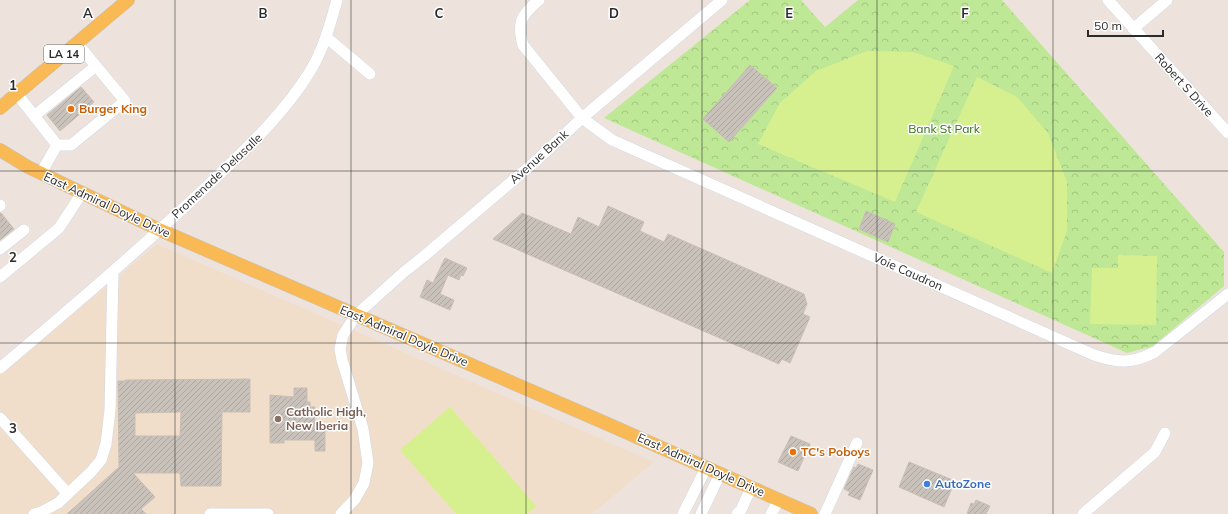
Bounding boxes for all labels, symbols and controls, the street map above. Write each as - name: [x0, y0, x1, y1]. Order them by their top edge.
- text: A: [83, 5, 93, 21]
- text: B: [259, 5, 268, 21]
- text: C: [435, 5, 444, 21]
- text: D: [609, 5, 619, 21]
- text: E: [785, 5, 793, 21]
- text: F: [961, 5, 969, 21]
- scale bar: [1088, 12, 1163, 38]
- text: 50 m: [1094, 18, 1122, 33]
- road number: LA 14: [44, 45, 84, 63]
- street label: Robert S Drive: [1152, 50, 1217, 120]
- text: 1: [9, 77, 17, 93]
- place label: Burger King: [79, 101, 147, 116]
- marker: Burger King: [66, 104, 76, 114]
- park label: Bank St Park: [908, 121, 981, 136]
- street label: Avenue Bank: [506, 126, 572, 187]
- street label: Promenade Delasalle: [168, 130, 265, 221]
- street label: East Admiral Doyle Drive: [42, 169, 173, 240]
- text: 2: [9, 249, 17, 265]
- street label: Voie Caudron: [871, 250, 945, 294]
- street label: East Admiral Doyle Drive: [338, 302, 471, 369]
- place label: Catholic High, New Iberia: [286, 404, 366, 433]
- marker: Catholic High, New Iberia: [273, 414, 283, 424]
- text: 3: [9, 420, 17, 436]
- street label: East Admiral Doyle Drive: [635, 430, 767, 499]
- place label: TC's Poboys: [801, 444, 870, 459]
- marker: TC's Poboys: [788, 447, 798, 457]
- place label: AutoZone: [935, 476, 991, 491]
- marker: AutoZone: [922, 479, 932, 489]

